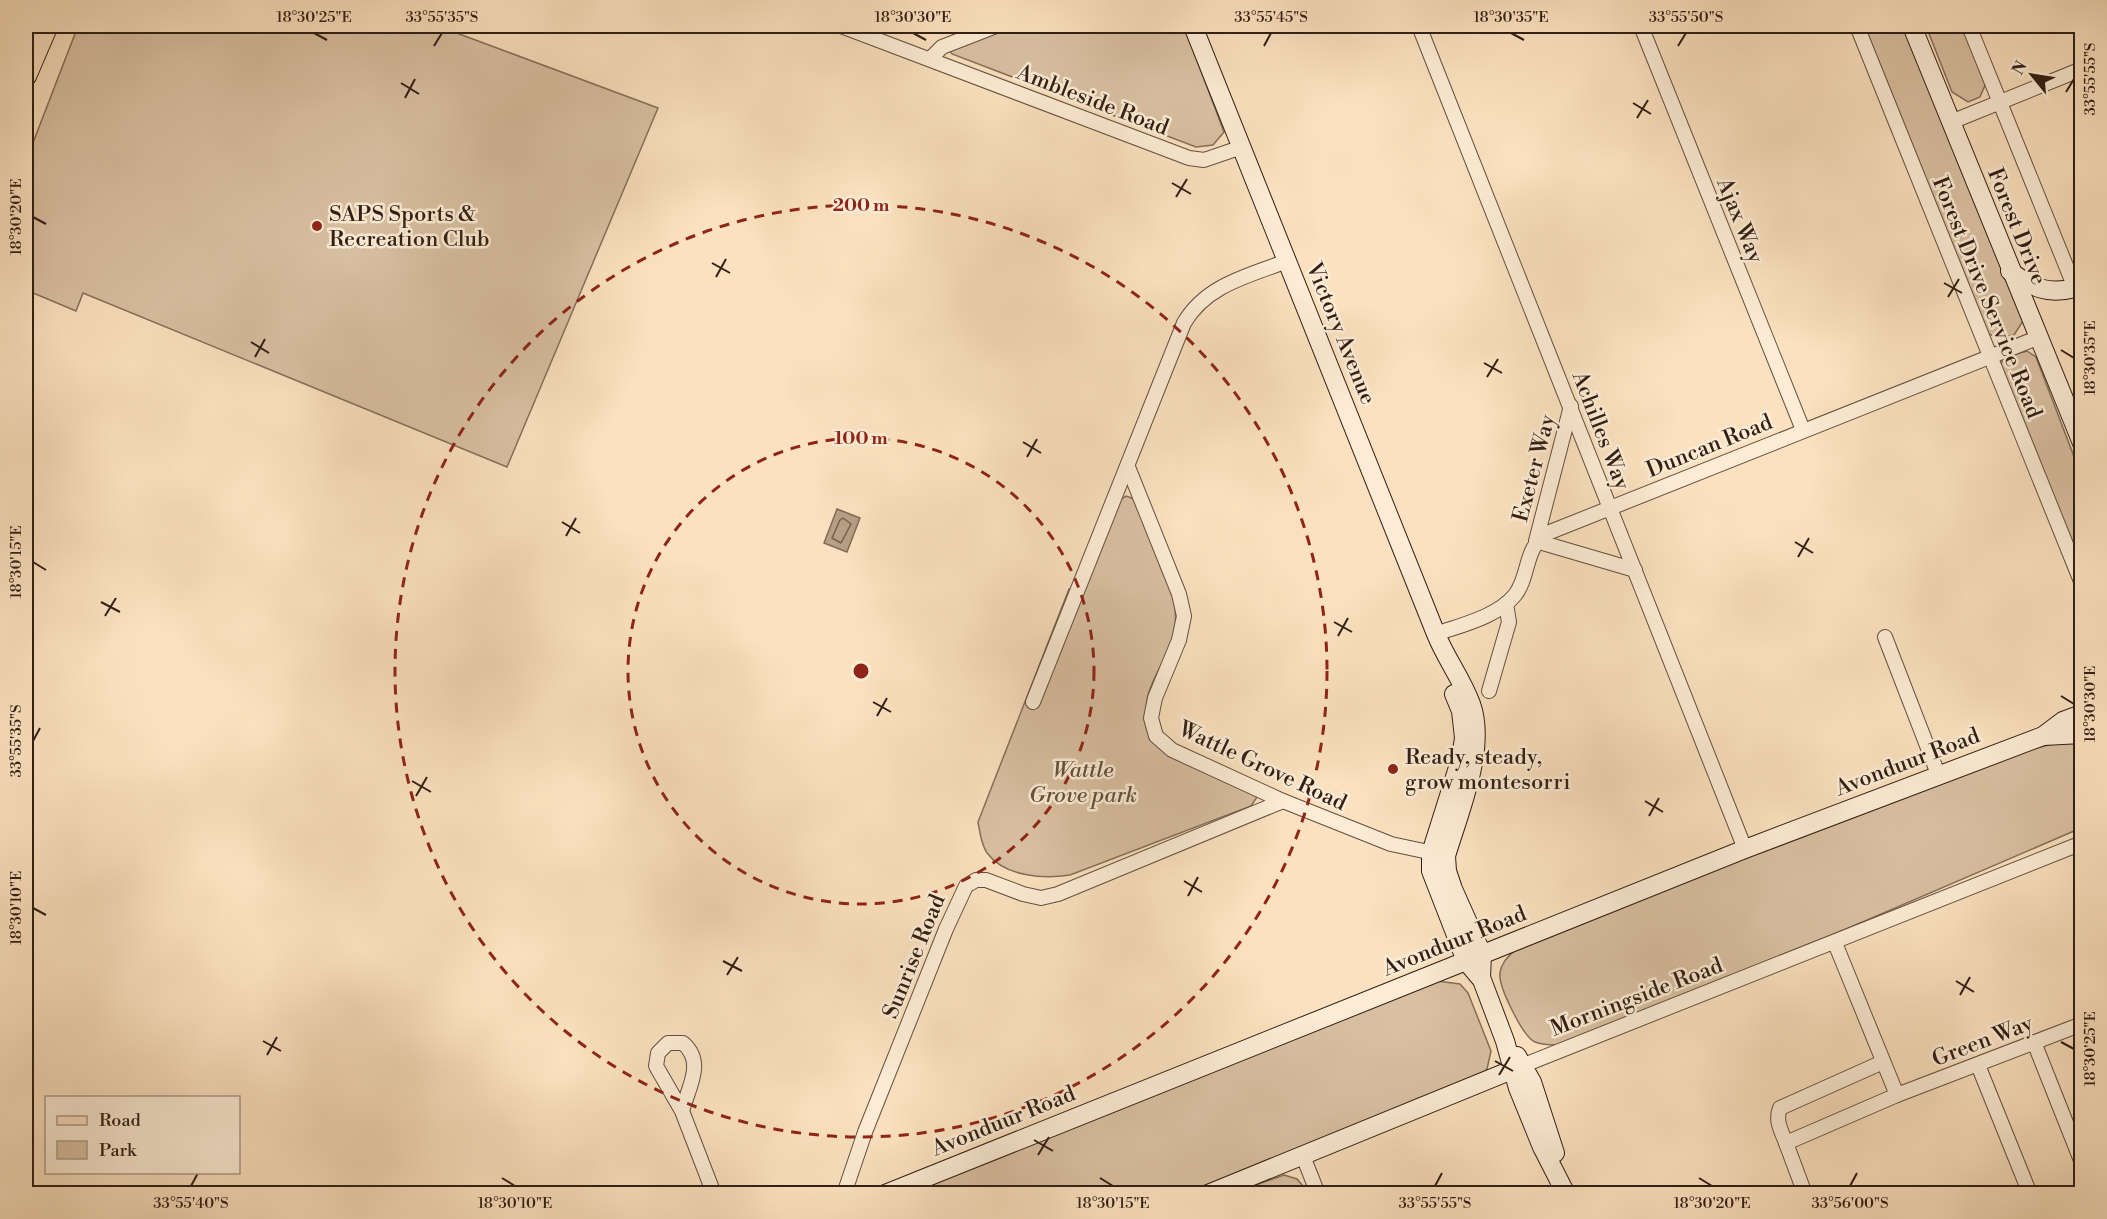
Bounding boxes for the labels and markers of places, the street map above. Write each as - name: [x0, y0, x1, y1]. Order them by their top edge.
- place label: SAPS Sports & Recreation Club: [329, 201, 490, 253]
- marker: SAPS Sports & Recreation Club: [310, 219, 324, 233]
- centre of rings: [851, 661, 871, 681]
- place label: Ready, steady, grow montesorri: [1405, 744, 1570, 796]
- marker: Ready, steady, grow montesorri: [1386, 762, 1400, 776]

